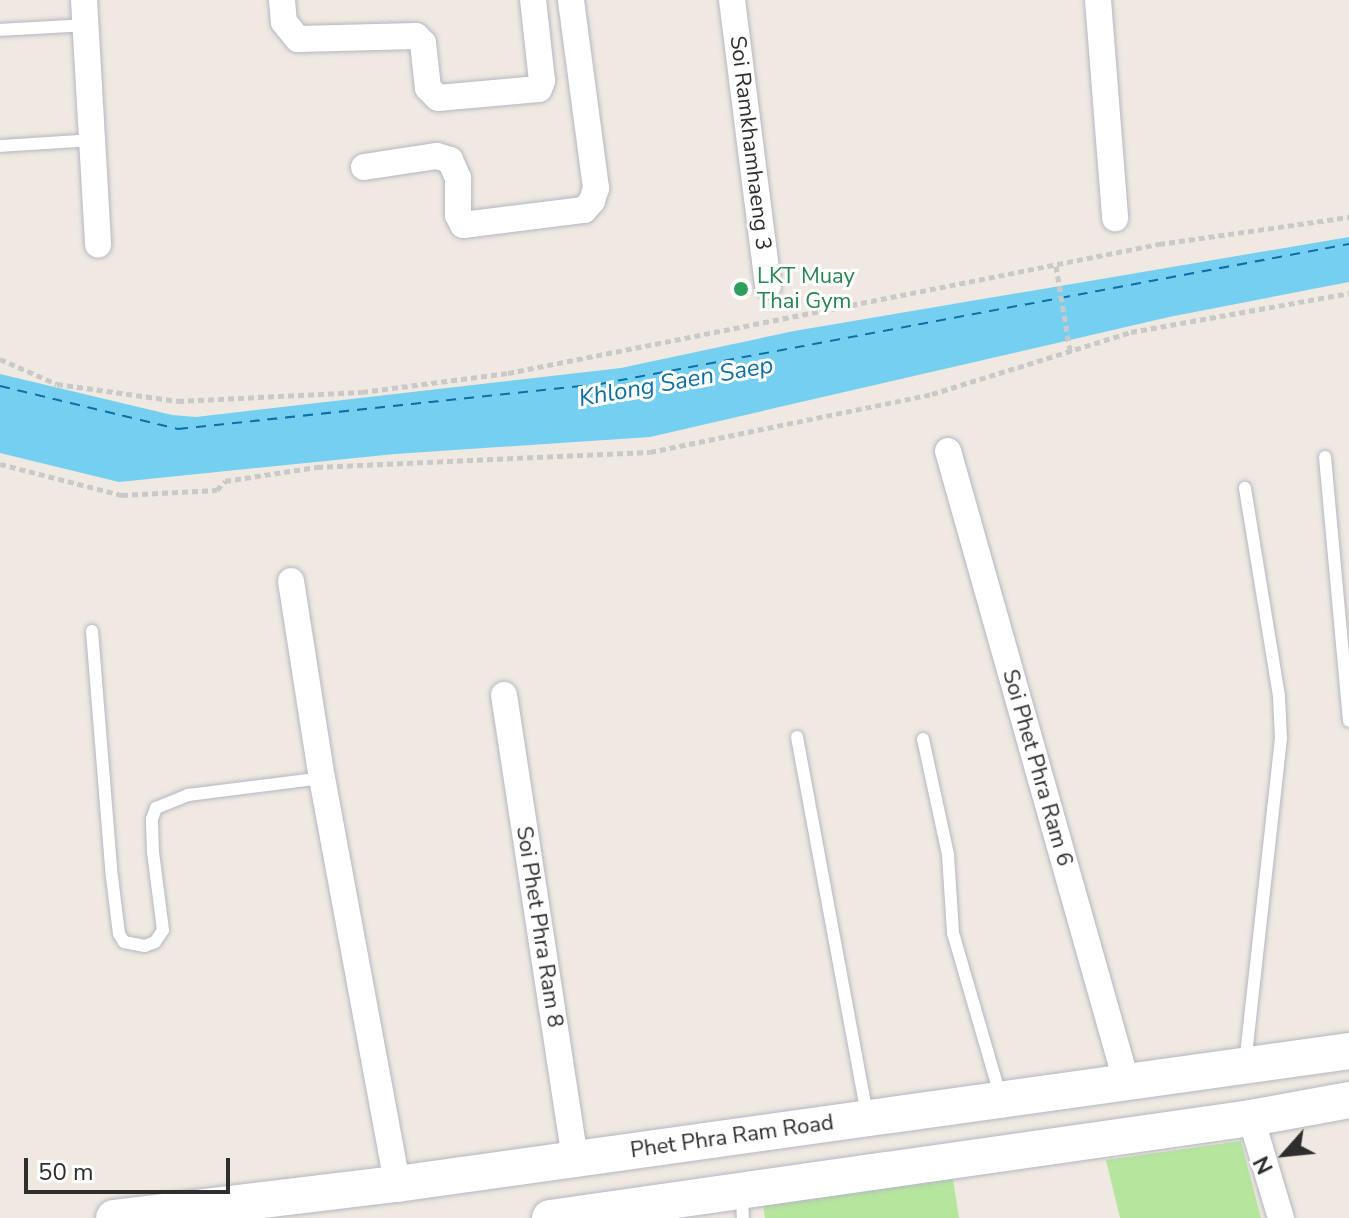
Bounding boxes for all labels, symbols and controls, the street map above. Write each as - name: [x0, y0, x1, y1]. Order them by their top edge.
- street label: Soi Ramkhamhaeng 3: [724, 34, 776, 252]
- place label: LKT Muay Thai Gym: [757, 263, 855, 314]
- marker: LKT Muay Thai Gym: [732, 280, 750, 298]
- water label: Khlong Saen Saep: [576, 351, 776, 413]
- street label: Soi Phet Phra Ram 6: [996, 667, 1078, 869]
- street label: Soi Phet Phra Ram 8: [510, 824, 568, 1030]
- street label: Phet Phra Ram Road: [629, 1110, 835, 1164]
- north arrow: [1245, 1114, 1325, 1194]
- scale bar: [28, 1142, 234, 1192]
- text: N: [1247, 1151, 1281, 1179]
- text: 50 m: [38, 1156, 94, 1188]

